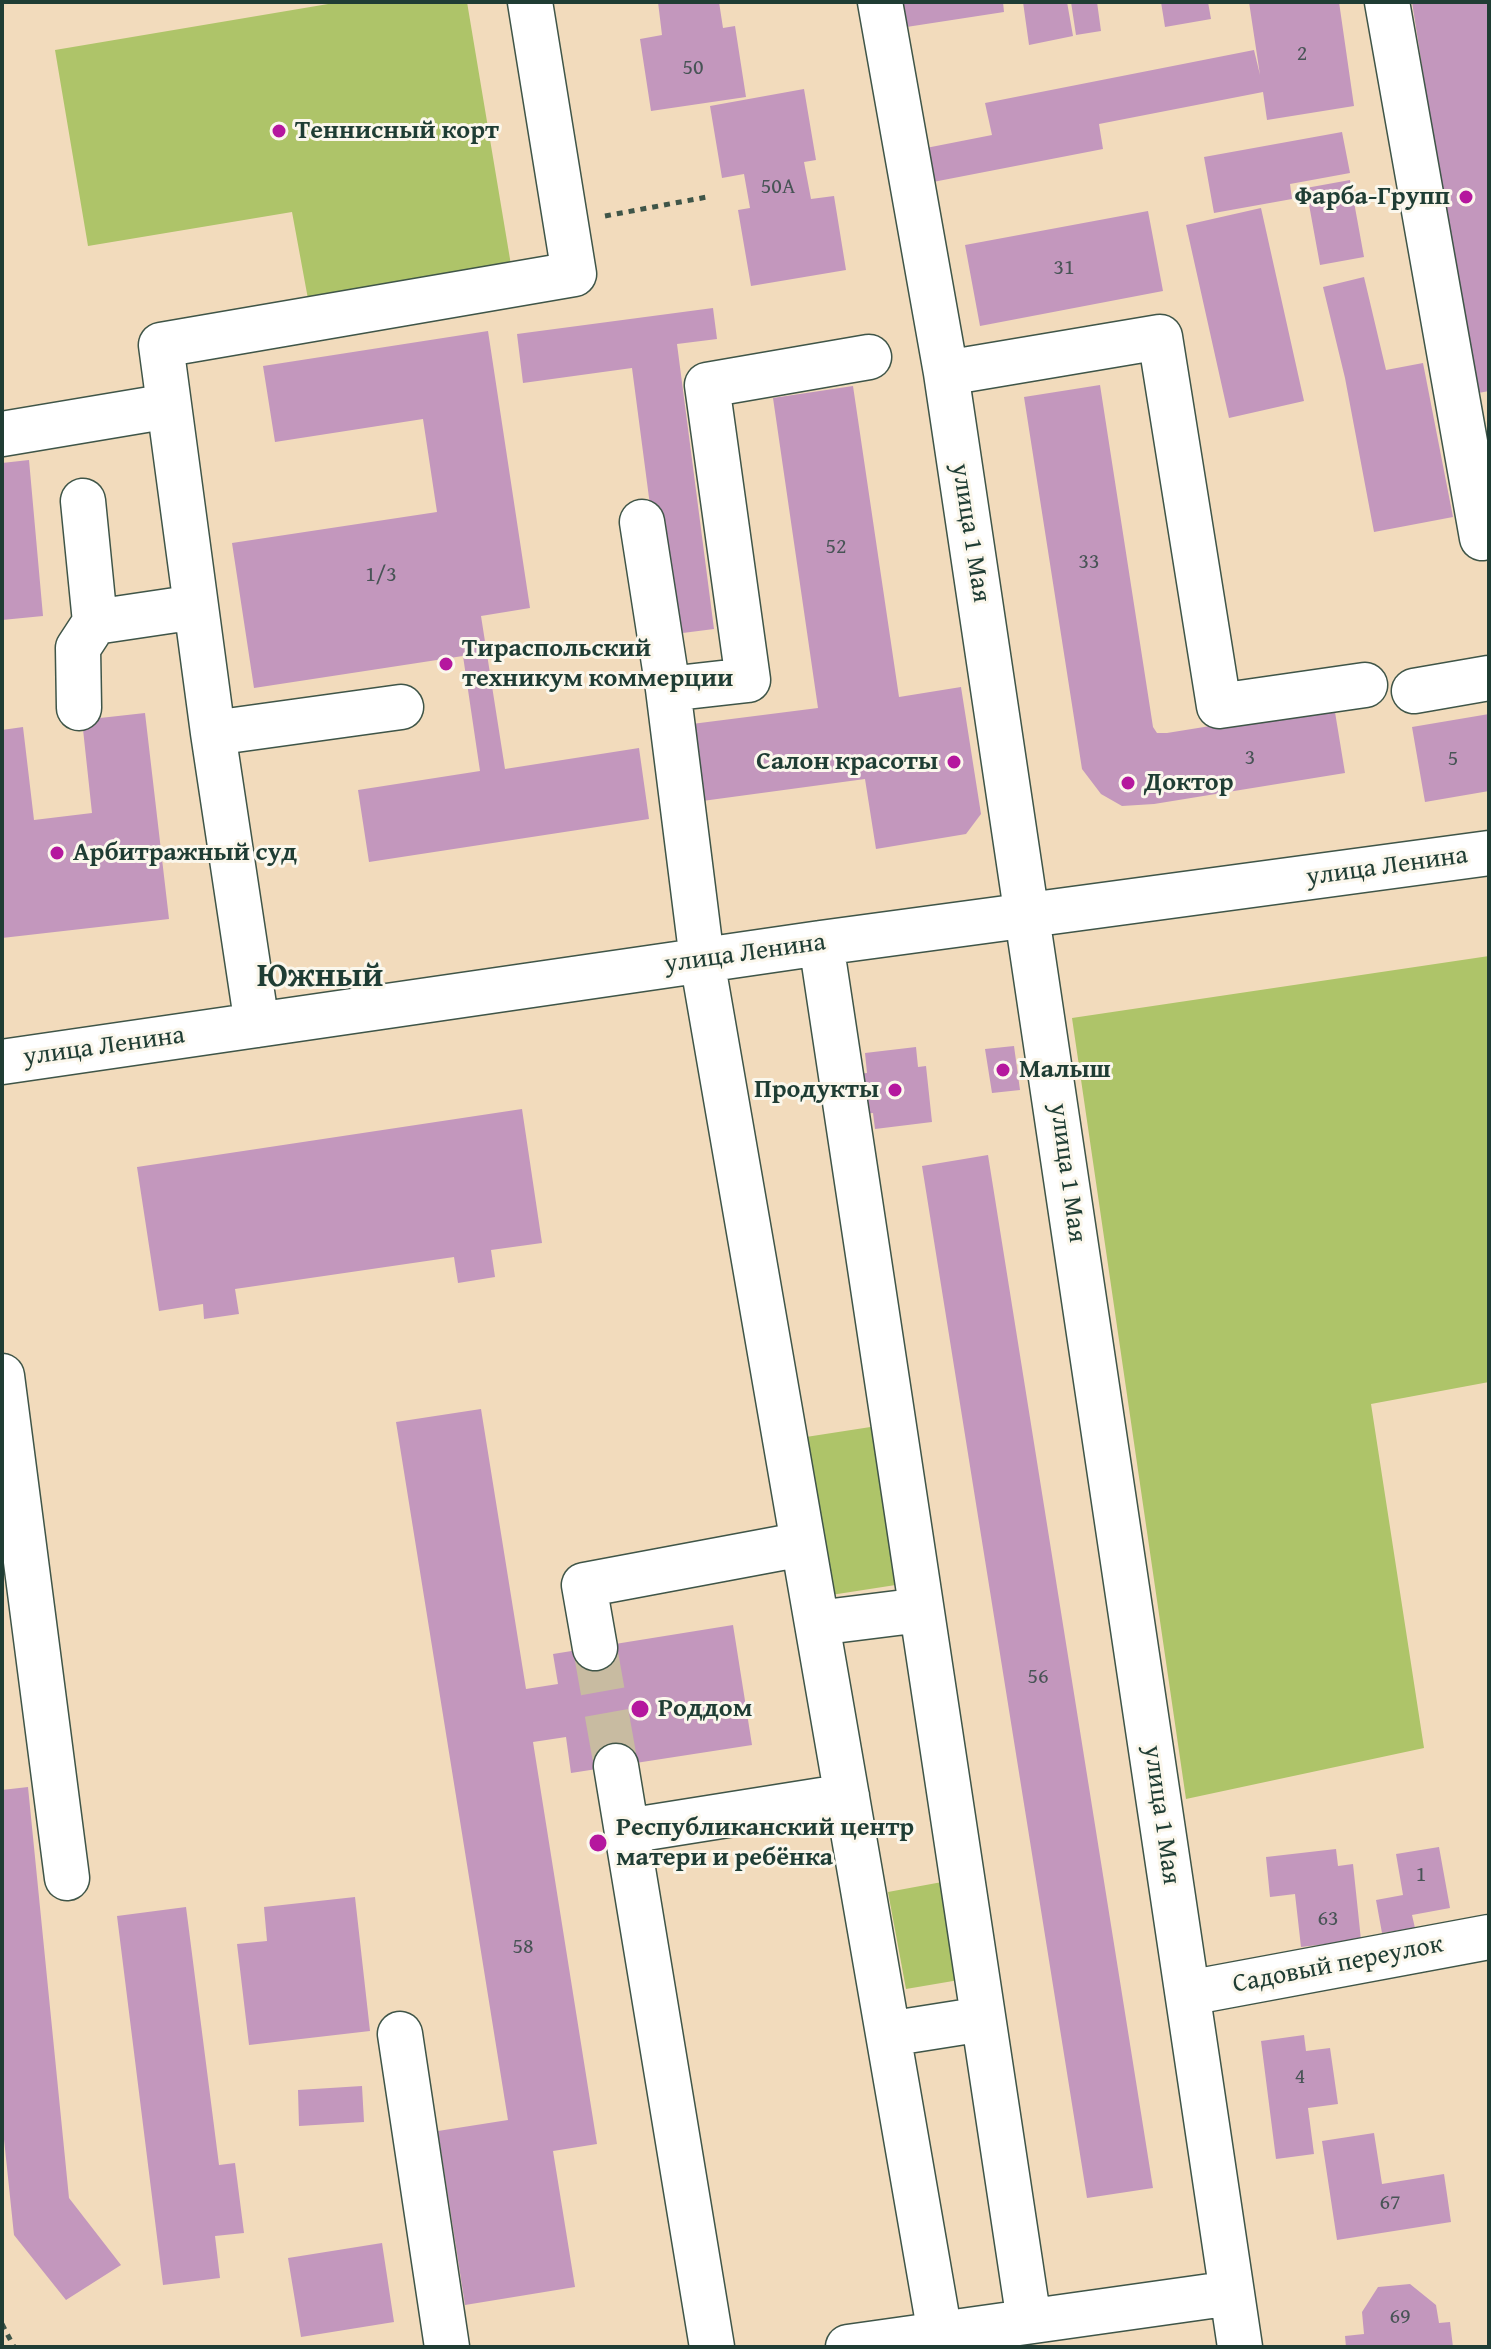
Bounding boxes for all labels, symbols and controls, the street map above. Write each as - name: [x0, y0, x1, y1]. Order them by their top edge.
- house number: 2: [1297, 41, 1307, 67]
- house number: 50: [682, 55, 704, 81]
- place label: Теннисный корт: [295, 115, 499, 147]
- marker: Теннисный корт: [270, 122, 288, 140]
- house number: 50А: [761, 174, 795, 200]
- place label: Фарба-Групп: [1295, 181, 1450, 213]
- marker: Фарба-Групп: [1457, 188, 1475, 206]
- house number: 31: [1053, 255, 1075, 281]
- street label: улица 1 Мая: [944, 461, 996, 605]
- house number: 52: [825, 534, 847, 560]
- house number: 33: [1078, 549, 1100, 575]
- house number: 1/3: [365, 562, 397, 588]
- place label: Тираспольский техникум коммерции: [462, 633, 733, 694]
- marker: Тираспольский техникум коммерции: [437, 655, 455, 673]
- house number: 3: [1245, 745, 1255, 771]
- place label: Салон красоты: [756, 746, 938, 778]
- house number: 5: [1448, 746, 1458, 772]
- marker: Салон красоты: [945, 753, 963, 771]
- place label: Доктор: [1144, 767, 1233, 799]
- marker: Доктор: [1119, 774, 1137, 792]
- place label: Арбитражный суд: [73, 837, 297, 869]
- street label: улица Ленина: [1304, 840, 1470, 894]
- marker: Арбитражный суд: [48, 844, 66, 862]
- street label: улица Ленина: [662, 927, 828, 981]
- district label: Южный: [257, 957, 383, 997]
- street label: улица Ленина: [21, 1020, 187, 1074]
- place label: Малыш: [1019, 1054, 1111, 1086]
- marker: Малыш: [994, 1061, 1012, 1079]
- place label: Продукты: [754, 1074, 879, 1106]
- marker: Продукты: [886, 1081, 904, 1099]
- street label: улица 1 Мая: [1042, 1101, 1092, 1245]
- house number: 56: [1027, 1664, 1049, 1690]
- place label: Роддом: [658, 1693, 752, 1725]
- marker: Роддом: [629, 1698, 651, 1720]
- street label: улица 1 Мая: [1136, 1743, 1186, 1887]
- place label: Республиканский центр матери и ребёнка: [616, 1812, 914, 1874]
- marker: Республиканский центр матери и ребёнка: [587, 1832, 609, 1854]
- house number: 1: [1416, 1862, 1426, 1888]
- house number: 63: [1317, 1906, 1339, 1932]
- street label: Садовый переулок: [1230, 1929, 1446, 2001]
- house number: 58: [512, 1934, 534, 1960]
- house number: 4: [1295, 2064, 1305, 2090]
- house number: 67: [1379, 2190, 1401, 2216]
- house number: 69: [1389, 2304, 1411, 2330]

